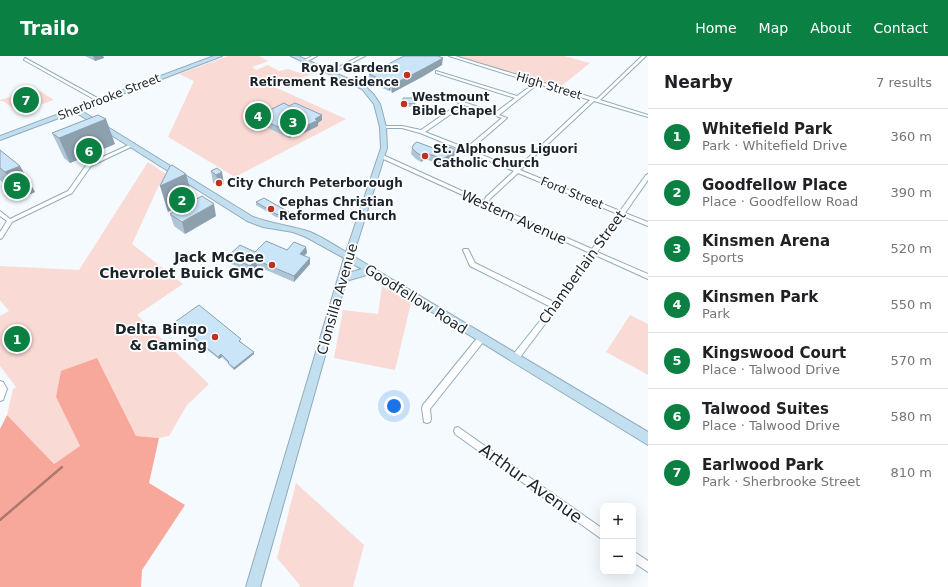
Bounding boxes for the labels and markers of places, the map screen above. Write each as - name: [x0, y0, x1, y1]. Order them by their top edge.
- place label: Royal Gardens Retirement Residence: [249, 61, 399, 89]
- marker: Royal Gardens Retirement Residence: [402, 70, 412, 80]
- pin: 7: [13, 85, 39, 115]
- place label: Westmount Bible Chapel: [412, 90, 497, 118]
- marker: Westmount Bible Chapel: [399, 99, 409, 109]
- pin: 4: [245, 101, 271, 131]
- pin: 3: [280, 107, 306, 137]
- pin: 6: [76, 136, 102, 166]
- place label: St. Alphonsus Liguori Catholic Church: [433, 142, 578, 170]
- marker: St. Alphonsus Liguori Catholic Church: [420, 151, 430, 161]
- pin: 5: [4, 171, 30, 201]
- place label: City Church Peterborough: [227, 176, 403, 190]
- marker: City Church Peterborough: [214, 178, 224, 188]
- pin: 2: [169, 185, 195, 215]
- place label: Cephas Christian Reformed Church: [279, 195, 397, 223]
- marker: Cephas Christian Reformed Church: [266, 204, 276, 214]
- place label: Jack McGee Chevrolet Buick GMC: [99, 249, 264, 281]
- marker: Jack McGee Chevrolet Buick GMC: [267, 260, 277, 270]
- place label: Delta Bingo & Gaming: [115, 321, 207, 353]
- pin: 1: [4, 324, 30, 354]
- marker: Delta Bingo & Gaming: [210, 332, 220, 342]

